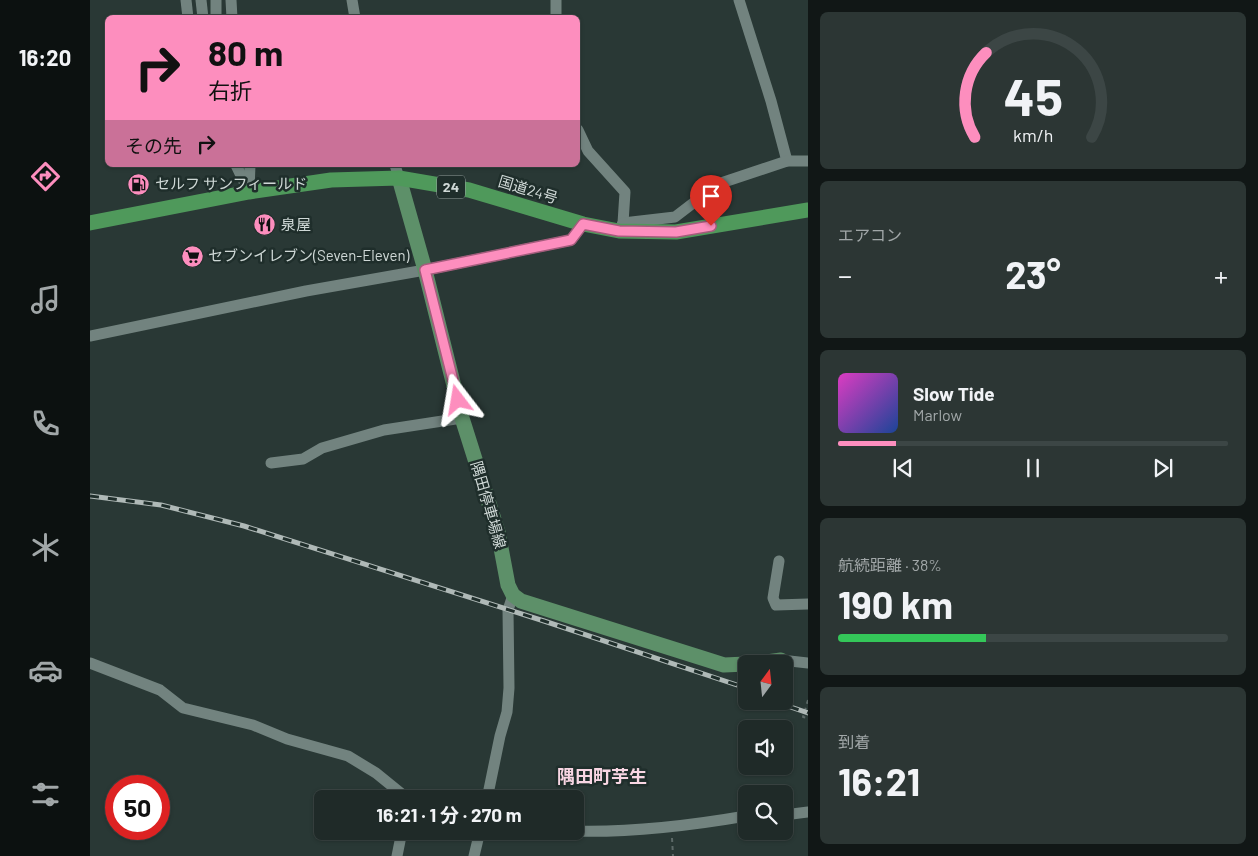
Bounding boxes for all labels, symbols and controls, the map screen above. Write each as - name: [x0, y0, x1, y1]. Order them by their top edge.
- text: 80 m: [208, 31, 283, 73]
- icon: right: [125, 35, 190, 100]
- text: 16:20: [19, 44, 71, 70]
- text: 45: [1003, 64, 1063, 126]
- text: 右折: [208, 77, 252, 103]
- text: km/h: [1013, 124, 1053, 146]
- icon: right: [192, 130, 220, 158]
- text: その先: [125, 134, 182, 157]
- icon: directions: [28, 159, 63, 194]
- street label: 国道24号: [496, 171, 560, 207]
- fuel station icon: セルフ サンフィールド: [127, 172, 151, 196]
- place label: セルフ サンフィールド: [155, 174, 307, 192]
- pin: [690, 175, 732, 226]
- road number: 24: [437, 176, 465, 198]
- icon: arrive: [697, 182, 725, 210]
- restaurant icon: 泉屋: [253, 213, 277, 237]
- place label: 泉屋: [281, 215, 311, 233]
- text: エアコン: [838, 225, 902, 244]
- supermarket icon: セブンイレブン(Seven-Eleven): [180, 244, 204, 268]
- place label: セブンイレブン(Seven-Eleven): [208, 246, 410, 264]
- text: 23°: [1005, 251, 1061, 297]
- text: −: [838, 258, 852, 292]
- text: +: [1214, 258, 1228, 292]
- icon: music: [28, 282, 63, 317]
- position arrow: [431, 373, 483, 425]
- text: Slow Tide: [913, 382, 995, 405]
- text: Marlow: [913, 405, 962, 424]
- icon: phone: [28, 406, 63, 441]
- icon: previous: [889, 454, 917, 482]
- icon: pause: [1019, 454, 1047, 482]
- icon: next: [1149, 454, 1177, 482]
- street label: 隅田停車場線: [468, 459, 510, 550]
- icon: climate: [28, 530, 63, 565]
- text: 航続距離 · 38%: [838, 555, 942, 574]
- text: 190 km: [838, 581, 953, 627]
- icon: car: [28, 653, 63, 688]
- north arrow: [738, 655, 792, 710]
- map controls: [738, 655, 793, 840]
- button: sound: [738, 720, 793, 775]
- text: 到着: [838, 732, 870, 751]
- text: 16:21: [838, 758, 920, 804]
- district label: 隅田町芋生: [557, 765, 647, 787]
- speed limit sign: 50: [105, 775, 170, 840]
- icon: filters: [28, 777, 63, 812]
- button: search: [738, 785, 793, 840]
- text: 16:21 · 1 分 · 270 m: [376, 803, 522, 826]

